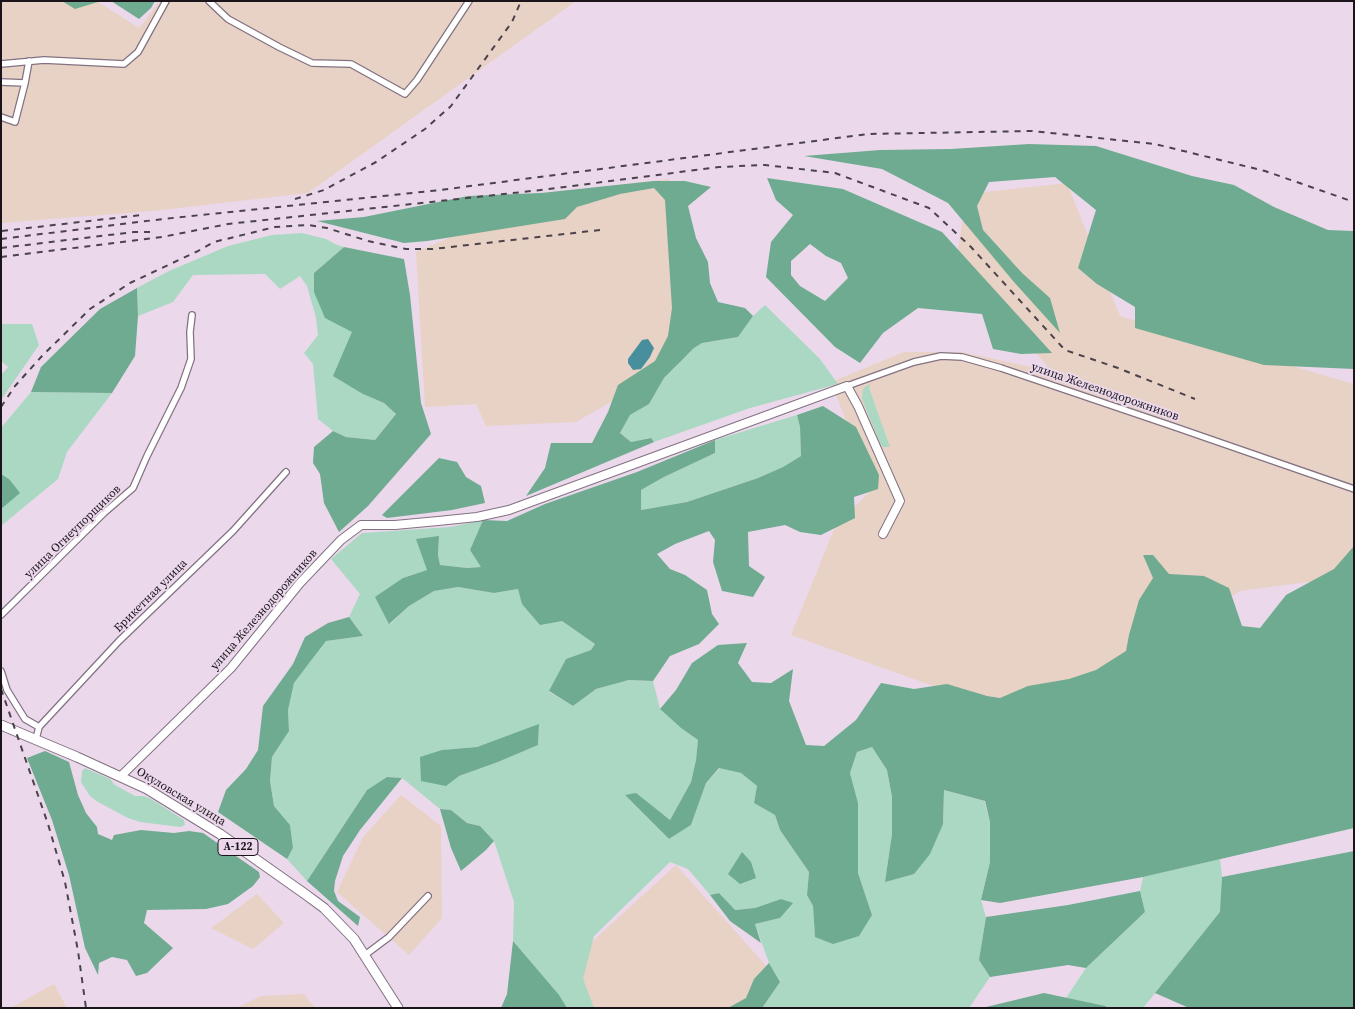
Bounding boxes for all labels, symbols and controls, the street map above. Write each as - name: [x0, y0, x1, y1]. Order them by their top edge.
- street label: улица Железнодорожников: [1029, 360, 1181, 424]
- street label: улица Огнеупорщиков: [22, 482, 124, 582]
- street label: улица Железнодорожников: [208, 547, 320, 673]
- street label: Брикетная улица: [111, 556, 191, 636]
- street label: Окуловская улица: [134, 765, 228, 829]
- road number: А-122: [218, 839, 258, 856]

